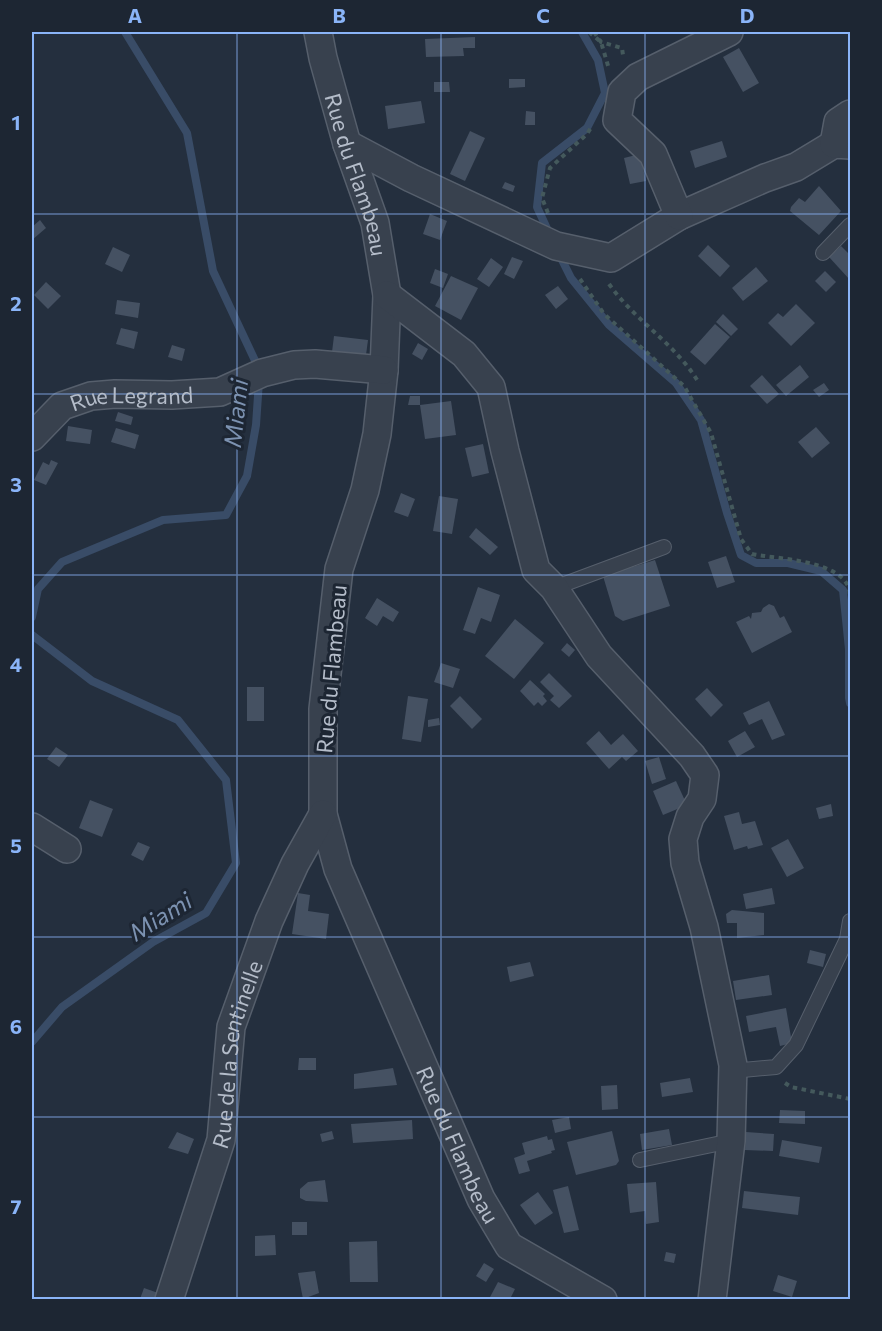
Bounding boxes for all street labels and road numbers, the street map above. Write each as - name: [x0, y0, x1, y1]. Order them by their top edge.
- street label: Rue du Flambeau: [320, 90, 394, 258]
- street label: Rue Legrand: [66, 380, 194, 416]
- street label: Rue du Flambeau: [310, 584, 352, 754]
- street label: Rue de la Sentinelle: [206, 957, 267, 1152]
- street label: Rue du Flambeau: [411, 1062, 506, 1228]

